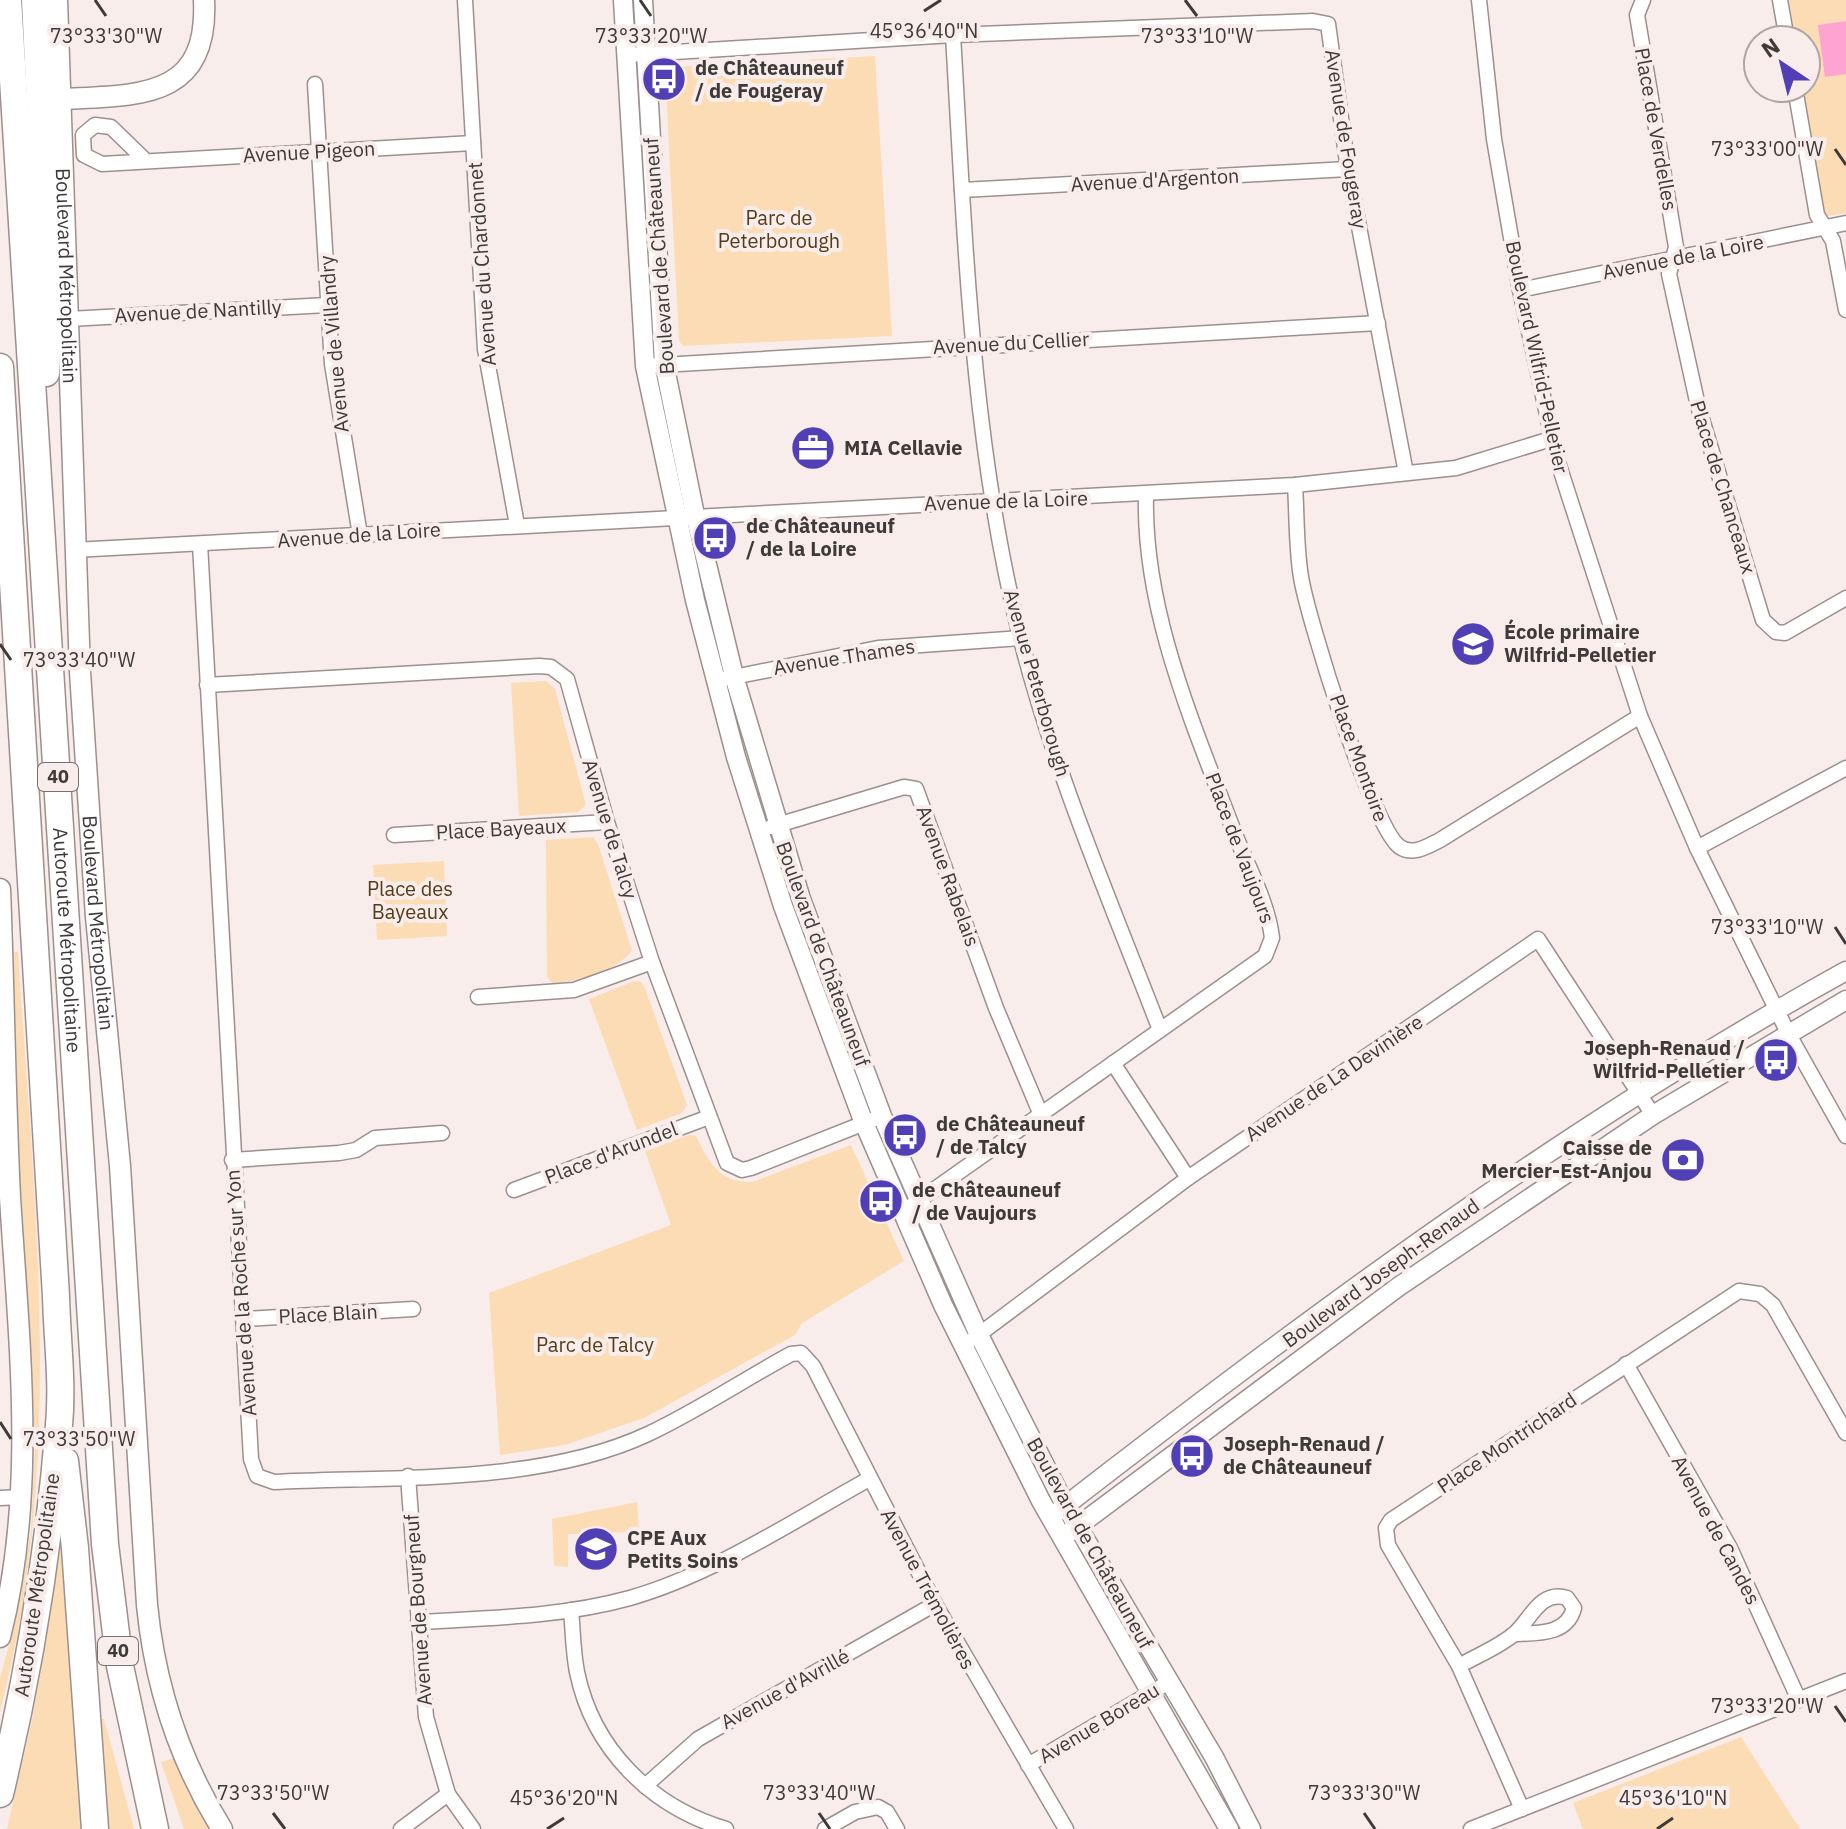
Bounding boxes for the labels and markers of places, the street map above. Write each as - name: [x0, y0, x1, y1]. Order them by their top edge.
- place label: de Châteauneuf / de Fougeray: [695, 54, 844, 104]
- bus stop icon: de Châteauneuf / de Fougeray: [640, 55, 688, 103]
- office icon: MIA Cellavie: [789, 424, 837, 472]
- place label: MIA Cellavie: [844, 434, 963, 461]
- place label: de Châteauneuf / de la Loire: [746, 512, 895, 562]
- bus stop icon: de Châteauneuf / de la Loire: [691, 514, 739, 562]
- place label: École primaire Wilfrid-Pelletier: [1504, 618, 1656, 668]
- school or university icon: École primaire Wilfrid-Pelletier: [1449, 620, 1497, 668]
- place label: Joseph-Renaud / Wilfrid-Pelletier: [1583, 1034, 1745, 1084]
- bus stop icon: Joseph-Renaud / Wilfrid-Pelletier: [1752, 1036, 1800, 1084]
- place label: de Châteauneuf / de Talcy: [936, 1110, 1085, 1160]
- bus stop icon: de Châteauneuf / de Talcy: [881, 1111, 929, 1159]
- place label: Caisse de Mercier-Est-Anjou: [1481, 1134, 1652, 1184]
- bank icon: Caisse de Mercier-Est-Anjou: [1659, 1136, 1707, 1184]
- place label: de Châteauneuf / de Vaujours: [912, 1176, 1061, 1226]
- bus stop icon: de Châteauneuf / de Vaujours: [857, 1177, 905, 1225]
- place label: Joseph-Renaud / de Châteauneuf: [1223, 1430, 1385, 1480]
- bus stop icon: Joseph-Renaud / de Châteauneuf: [1168, 1432, 1216, 1480]
- place label: CPE Aux Petits Soins: [627, 1524, 738, 1574]
- school or university icon: CPE Aux Petits Soins: [572, 1525, 620, 1573]

